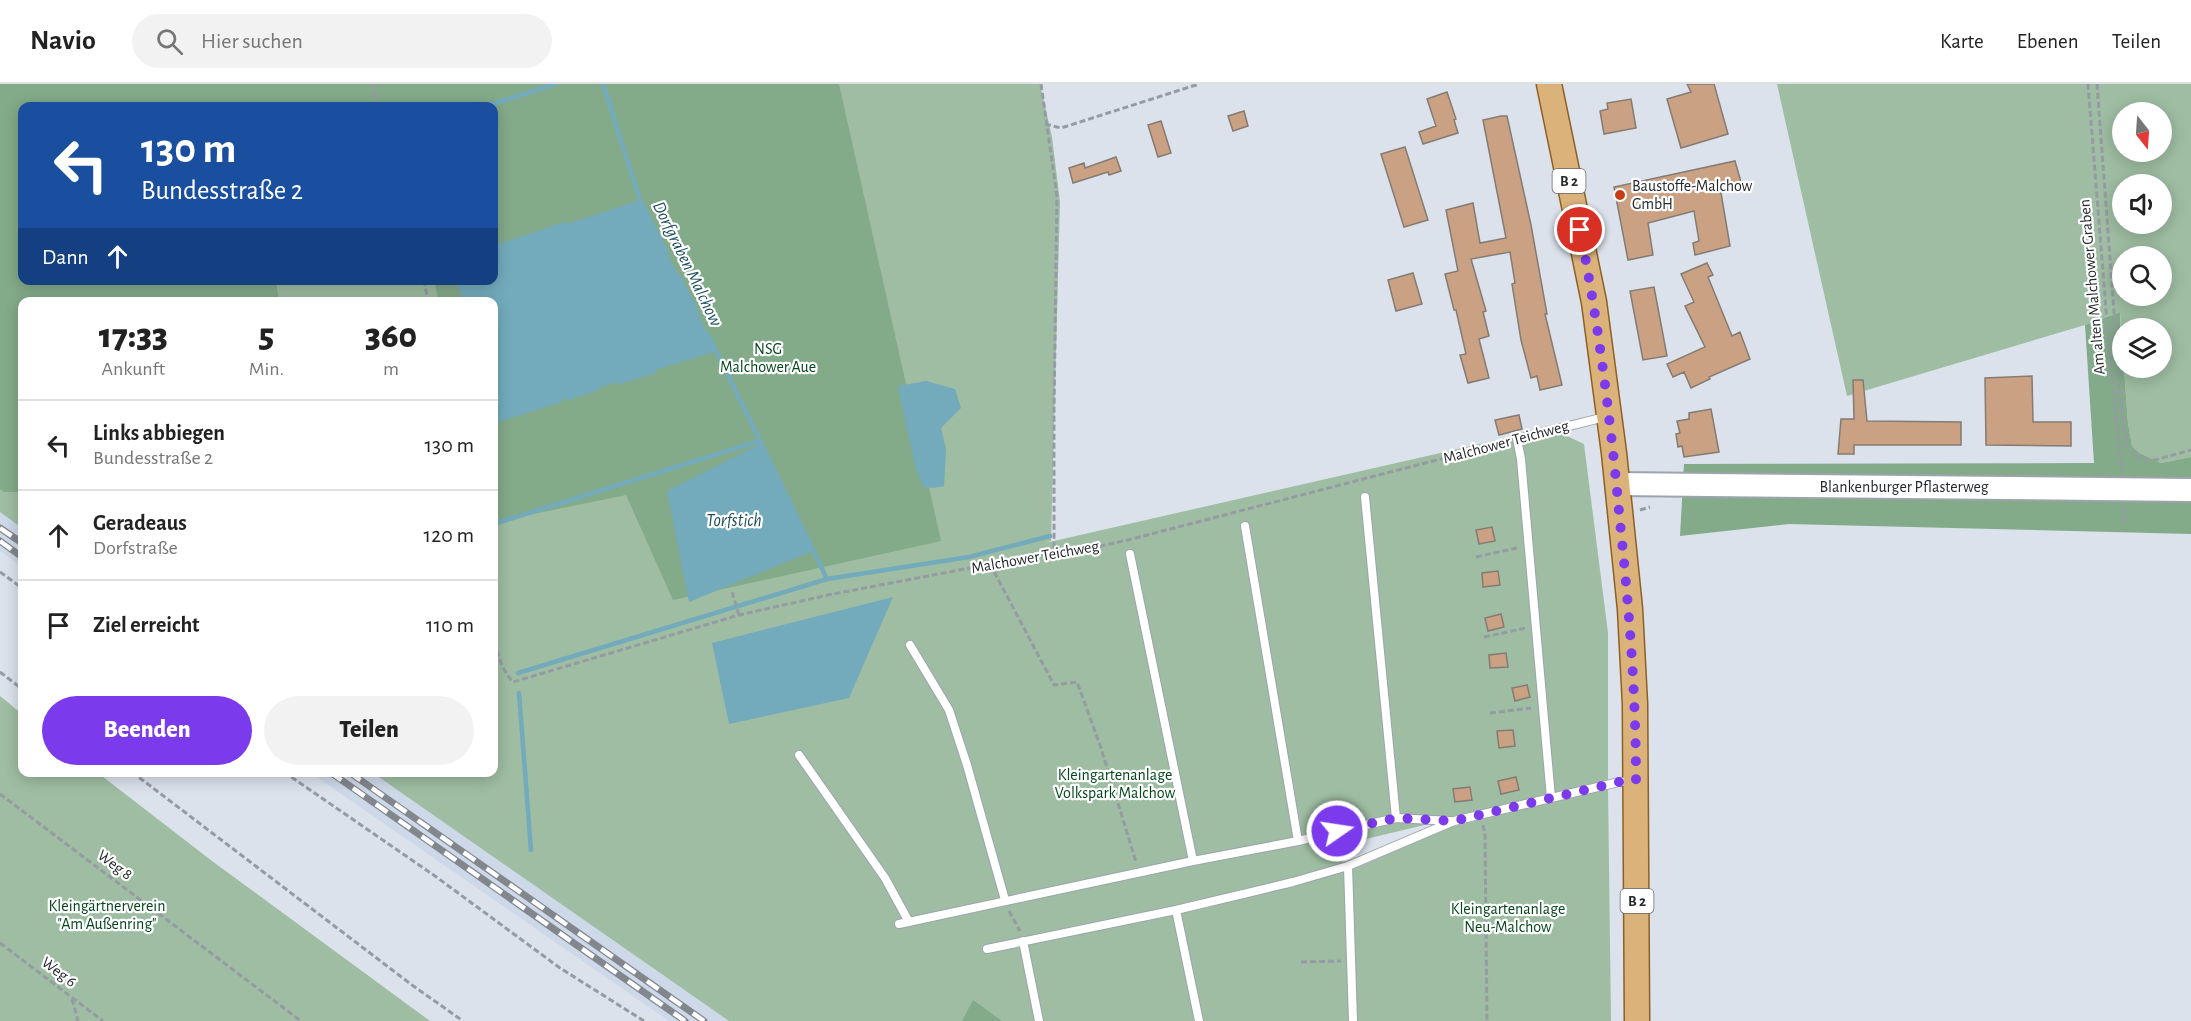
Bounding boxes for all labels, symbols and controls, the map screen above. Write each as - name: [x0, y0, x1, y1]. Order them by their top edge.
- search box: [132, 14, 552, 68]
- icon: search: [153, 25, 186, 58]
- text: Navio: [30, 27, 96, 55]
- text: Hier suchen: [201, 30, 303, 52]
- text: Karte: [1940, 31, 1984, 52]
- text: Ebenen: [2017, 31, 2079, 52]
- text: Teilen: [2112, 31, 2161, 52]
- north arrow: [2112, 102, 2172, 162]
- map controls: [2112, 102, 2172, 378]
- icon: left: [42, 126, 120, 204]
- text: 130 m: [141, 128, 236, 170]
- road number: B 2: [1552, 169, 1586, 193]
- button: sound: [2112, 174, 2172, 234]
- text: Bundesstraße 2: [141, 177, 303, 204]
- place label: Baustoffe-Malchow GmbH: [1632, 178, 1753, 212]
- marker: Baustoffe-Malchow GmbH: [1613, 188, 1627, 202]
- water label: Dorfgraben Malchow: [649, 199, 725, 330]
- street label: Am alten Malchower Graben: [2076, 199, 2108, 375]
- pin: [1554, 204, 1605, 255]
- icon: arrive: [1563, 213, 1596, 246]
- icon: ahead: [101, 240, 134, 273]
- text: Dann: [42, 246, 89, 268]
- button: search: [2112, 246, 2172, 306]
- text: 17:33: [99, 318, 168, 354]
- text: 5: [259, 318, 274, 354]
- text: 360: [365, 318, 417, 354]
- button: layers: [2112, 318, 2172, 378]
- park label: NSG Malchower Aue: [720, 341, 816, 375]
- text: Ankunft: [102, 359, 165, 379]
- text: Min.: [249, 359, 284, 379]
- text: m: [383, 359, 399, 379]
- street label: Malchower Teichweg: [1441, 417, 1571, 466]
- text: Links abbiegen: [93, 422, 225, 444]
- icon: left: [42, 429, 75, 462]
- text: 130 m: [425, 434, 474, 456]
- text: Bundesstraße 2: [93, 448, 213, 468]
- street label: Blankenburger Pflasterweg: [1820, 479, 1989, 495]
- text: Geradeaus: [93, 512, 187, 534]
- water label: Torfstich: [706, 512, 762, 530]
- icon: ahead: [42, 519, 75, 552]
- text: 120 m: [424, 524, 474, 546]
- text: Dorfstraße: [93, 538, 178, 558]
- street label: Malchower Teichweg: [970, 538, 1100, 576]
- icon: arrive: [42, 609, 75, 642]
- text: Ziel erreicht: [93, 614, 200, 636]
- text: 110 m: [426, 614, 474, 636]
- button: Beenden: [42, 696, 252, 765]
- button: Teilen: [264, 696, 474, 765]
- park label: Kleingartenanlage Volkspark Malchow: [1055, 767, 1175, 801]
- position arrow: [1305, 799, 1369, 863]
- street label: Weg 8: [95, 847, 135, 883]
- road number: B 2: [1620, 889, 1654, 913]
- park label: Kleingärtnerverein "Am Außenring": [49, 898, 165, 932]
- park label: Kleingartenanlage Neu-Malchow: [1451, 901, 1565, 935]
- street label: Weg 6: [39, 954, 79, 990]

